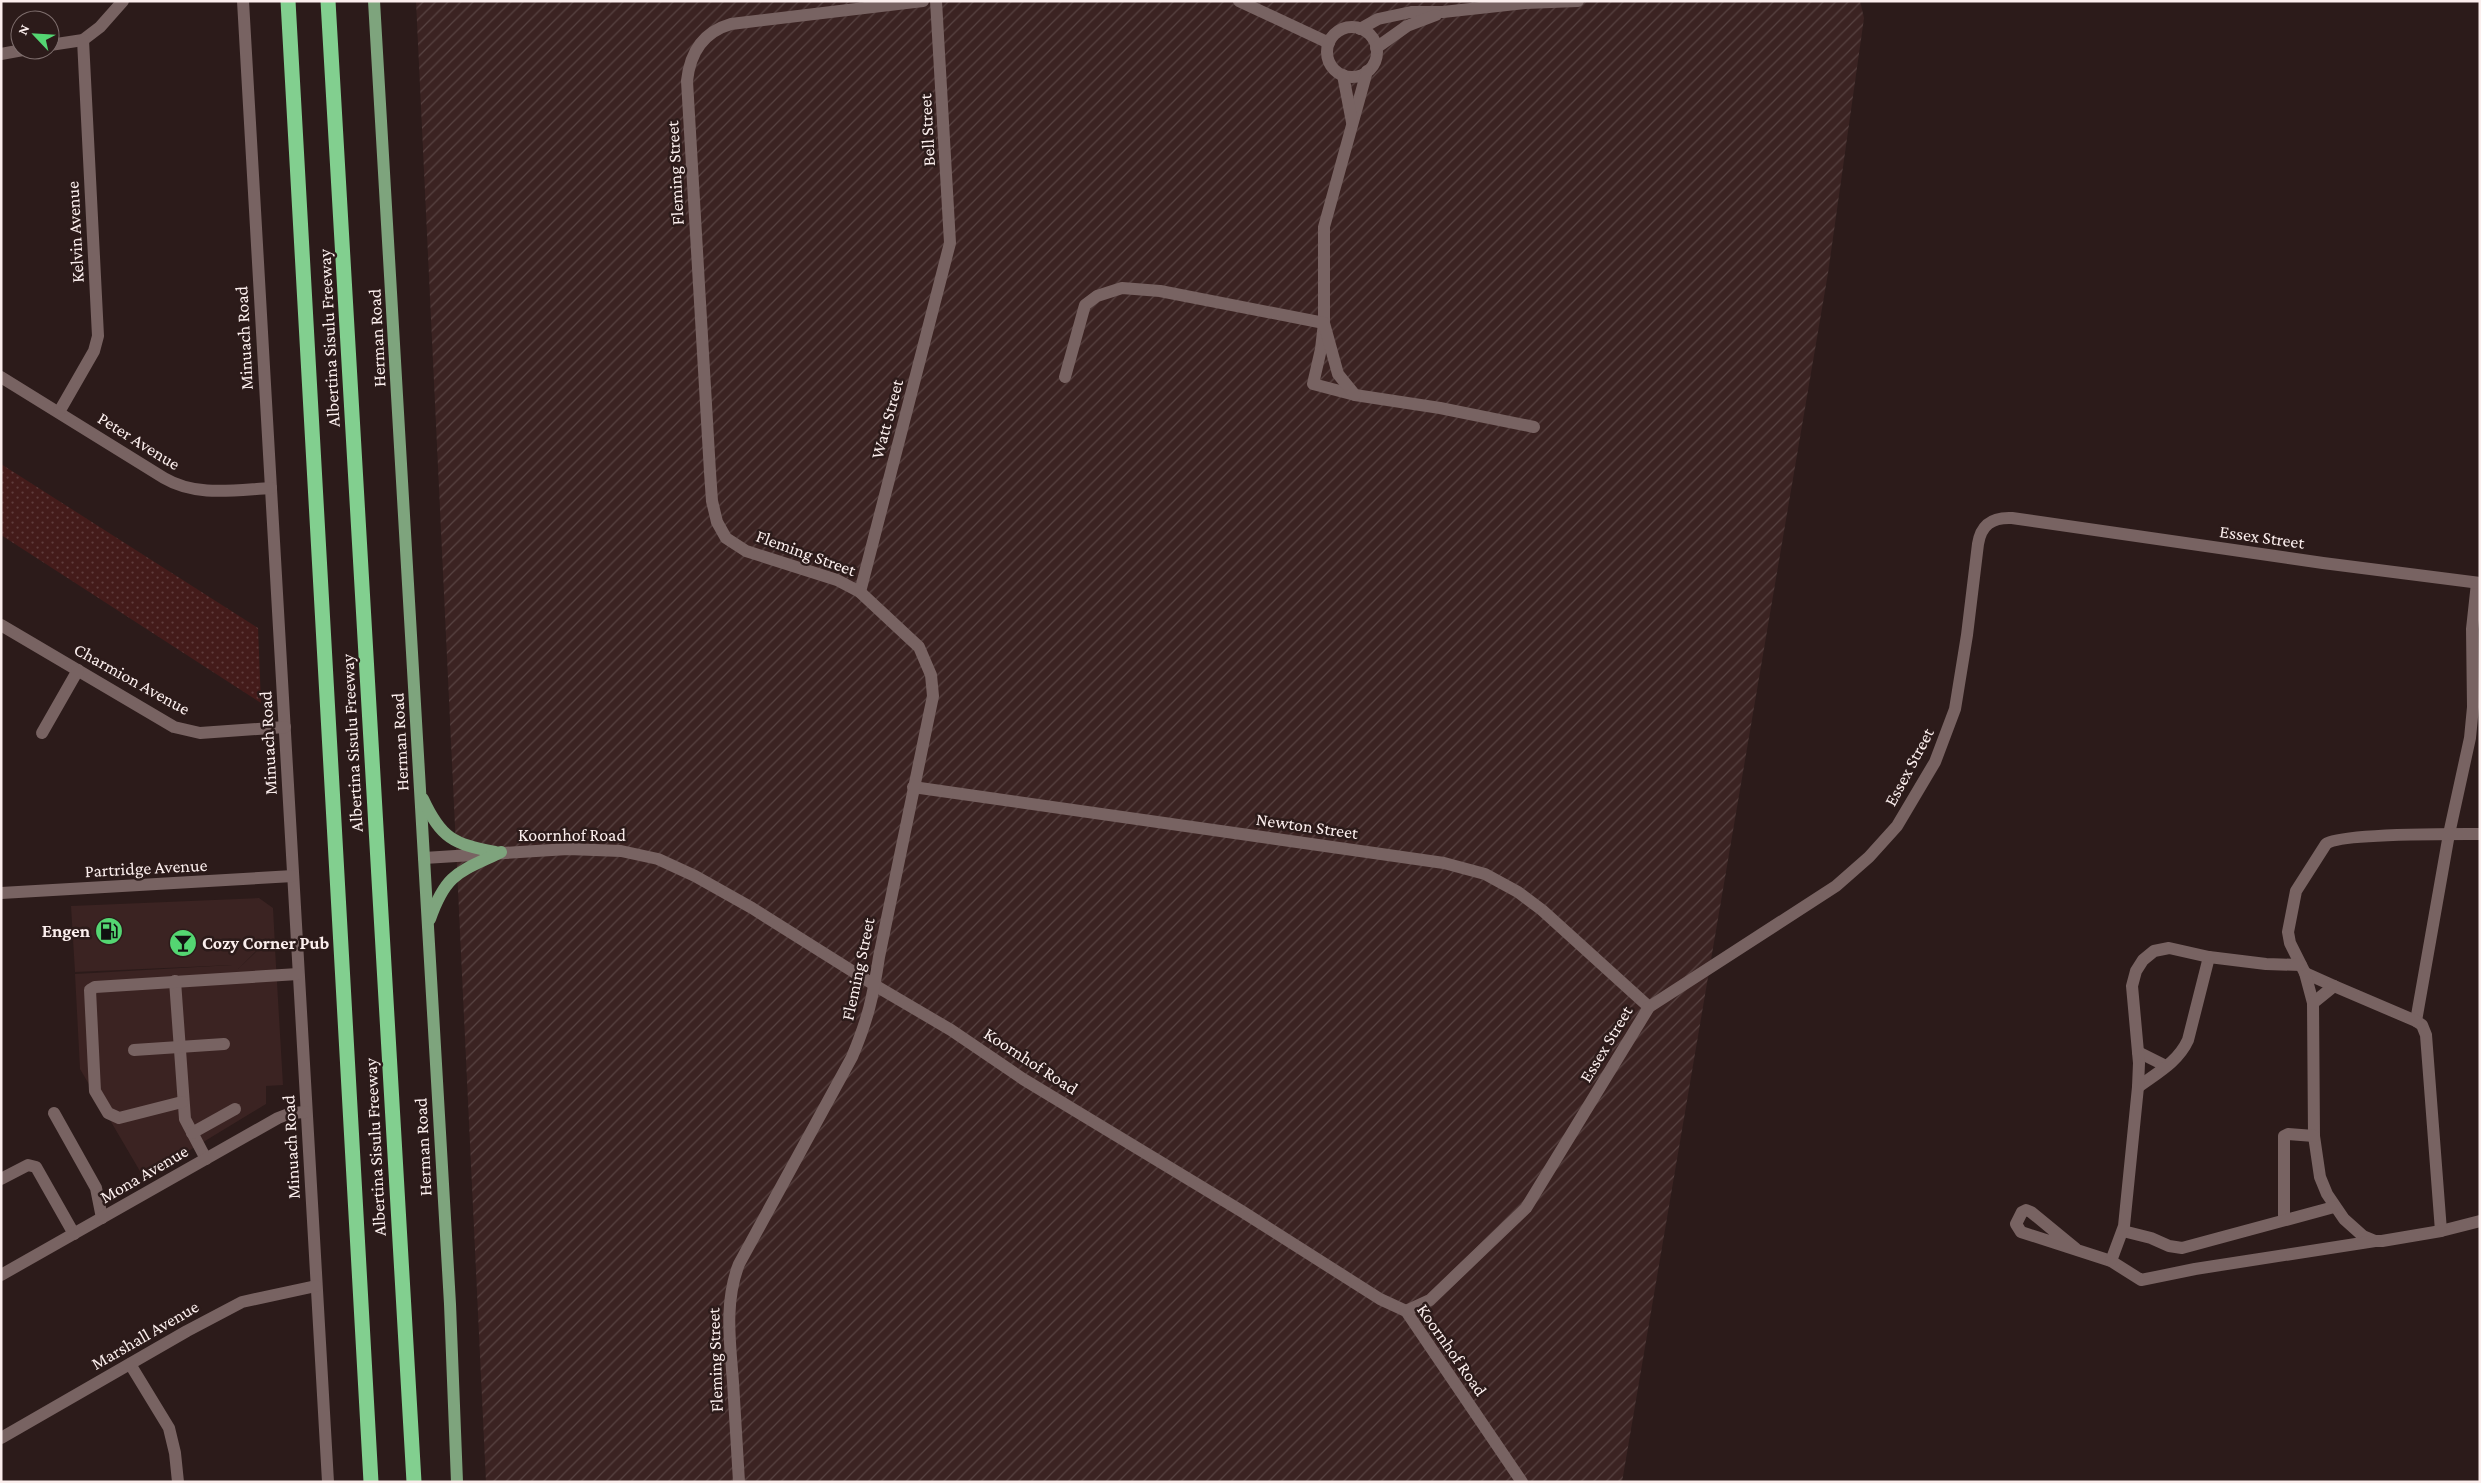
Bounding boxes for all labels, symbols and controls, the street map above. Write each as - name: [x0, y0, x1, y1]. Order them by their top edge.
- north arrow: [10, 10, 60, 60]
- text: N: [14, 21, 33, 37]
- street label: Bell Street: [915, 92, 939, 167]
- street label: Fleming Street: [662, 119, 688, 226]
- street label: Kelvin Avenue: [62, 181, 88, 283]
- street label: Albertina Sisulu Freeway: [314, 248, 344, 427]
- street label: Minuach Road: [231, 285, 257, 391]
- street label: Herman Road: [364, 288, 390, 388]
- street label: Watt Street: [867, 376, 907, 461]
- street label: Peter Avenue: [94, 408, 184, 474]
- street label: Essex Street: [2218, 521, 2307, 553]
- street label: Fleming Street: [753, 526, 860, 581]
- street label: Charmion Avenue: [71, 639, 193, 719]
- street label: Albertina Sisulu Freeway: [337, 653, 367, 832]
- street label: Minuach Road: [255, 690, 281, 796]
- street label: Herman Road: [387, 692, 413, 792]
- street label: Essex Street: [1880, 724, 1938, 809]
- street label: Newton Street: [1255, 809, 1360, 843]
- street label: Koornhof Road: [518, 825, 626, 845]
- street label: Partridge Avenue: [84, 855, 208, 881]
- street label: Fleming Street: [837, 915, 879, 1022]
- fuel station icon: Engen: [94, 916, 124, 946]
- place label: Engen: [42, 921, 91, 941]
- bar icon: Cozy Corner Pub: [168, 928, 198, 958]
- place label: Cozy Corner Pub: [202, 933, 330, 953]
- street label: Essex Street: [1575, 1001, 1637, 1086]
- street label: Koornhof Road: [980, 1023, 1082, 1099]
- street label: Albertina Sisulu Freeway: [360, 1057, 390, 1236]
- street label: Minuach Road: [278, 1094, 304, 1200]
- street label: Herman Road: [410, 1097, 436, 1197]
- street label: Mona Avenue: [96, 1141, 192, 1207]
- street label: Marshall Avenue: [88, 1296, 202, 1374]
- street label: Koornhof Road: [1413, 1300, 1491, 1400]
- street label: Fleming Street: [703, 1306, 727, 1413]

